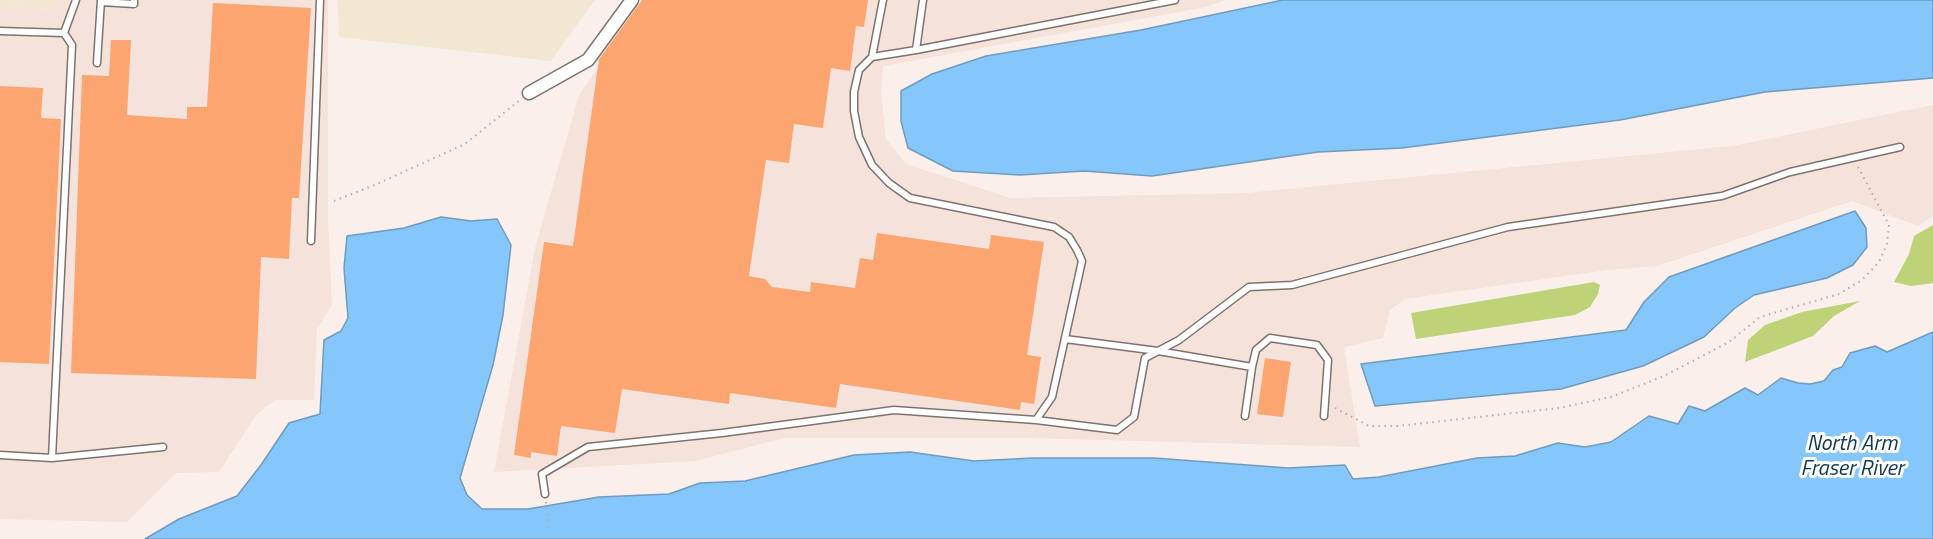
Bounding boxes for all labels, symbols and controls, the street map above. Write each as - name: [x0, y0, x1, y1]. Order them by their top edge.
- water label: North Arm Fraser River: [1800, 432, 1904, 484]

